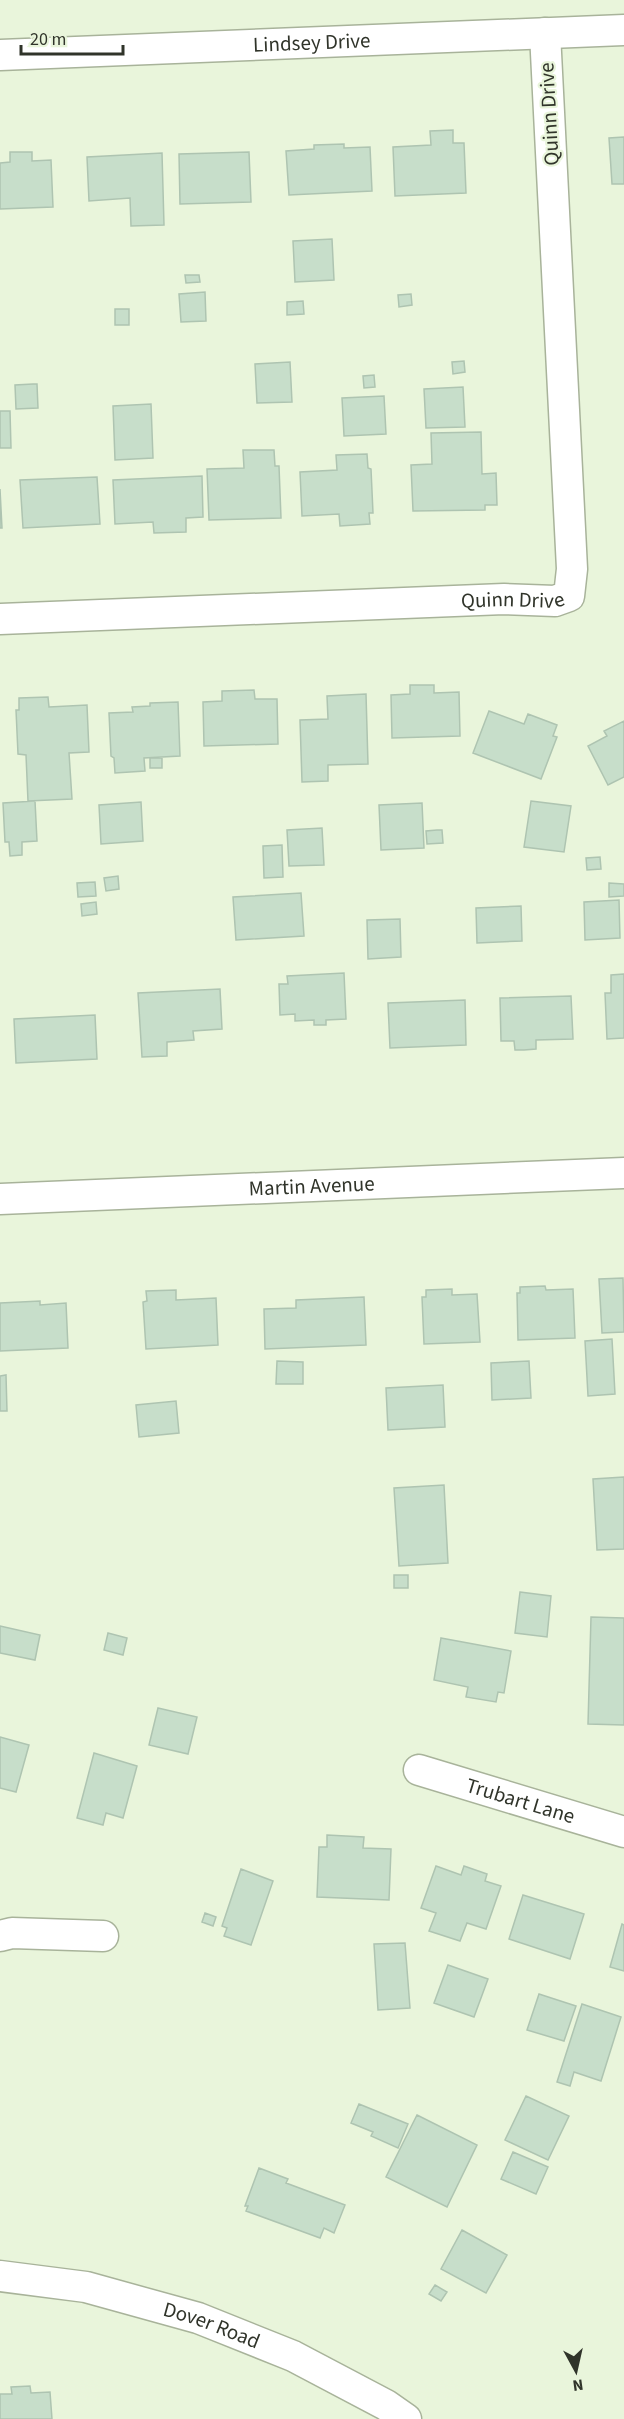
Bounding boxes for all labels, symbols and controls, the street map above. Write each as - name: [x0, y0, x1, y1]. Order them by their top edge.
- scale bar: [21, 18, 123, 56]
- street label: Lindsey Drive: [252, 25, 371, 60]
- text: 20 m: [30, 27, 66, 52]
- street label: Quinn Drive: [531, 62, 567, 166]
- street label: Quinn Drive: [460, 584, 569, 616]
- street label: Martin Avenue: [248, 1168, 375, 1204]
- street label: Trubart Lane: [462, 1770, 579, 1831]
- street label: Dover Road: [160, 2294, 264, 2356]
- north arrow: [546, 2341, 606, 2401]
- text: N: [571, 2373, 585, 2396]

